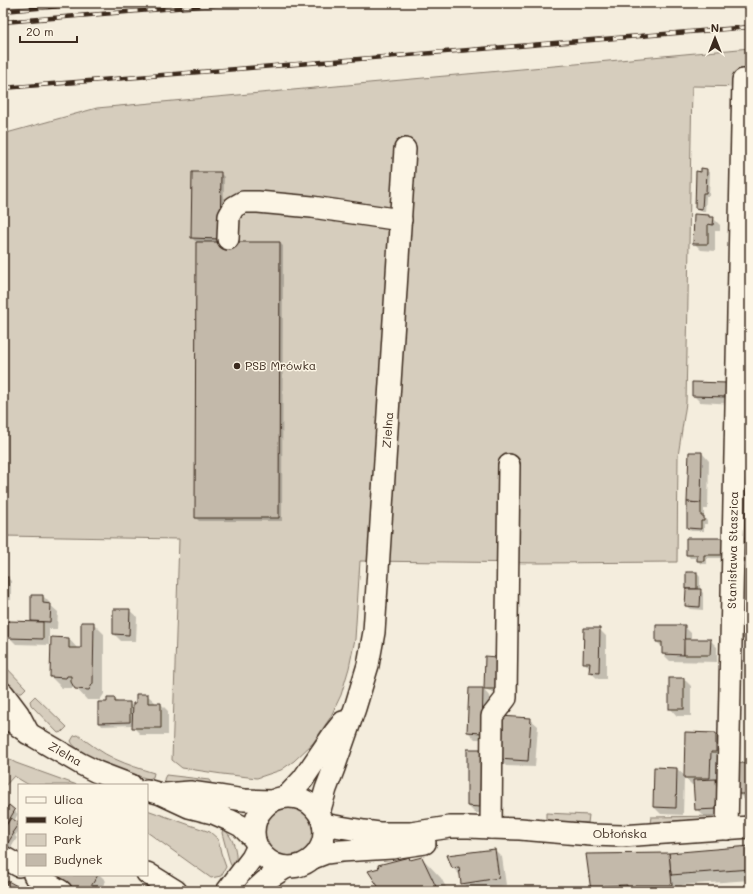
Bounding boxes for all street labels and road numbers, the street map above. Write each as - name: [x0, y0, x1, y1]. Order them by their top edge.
- street label: Zielna: [378, 411, 396, 449]
- street label: Stanisława Staszica: [723, 491, 741, 609]
- street label: Zielna: [46, 737, 85, 769]
- street label: Obłońska: [593, 825, 647, 841]

